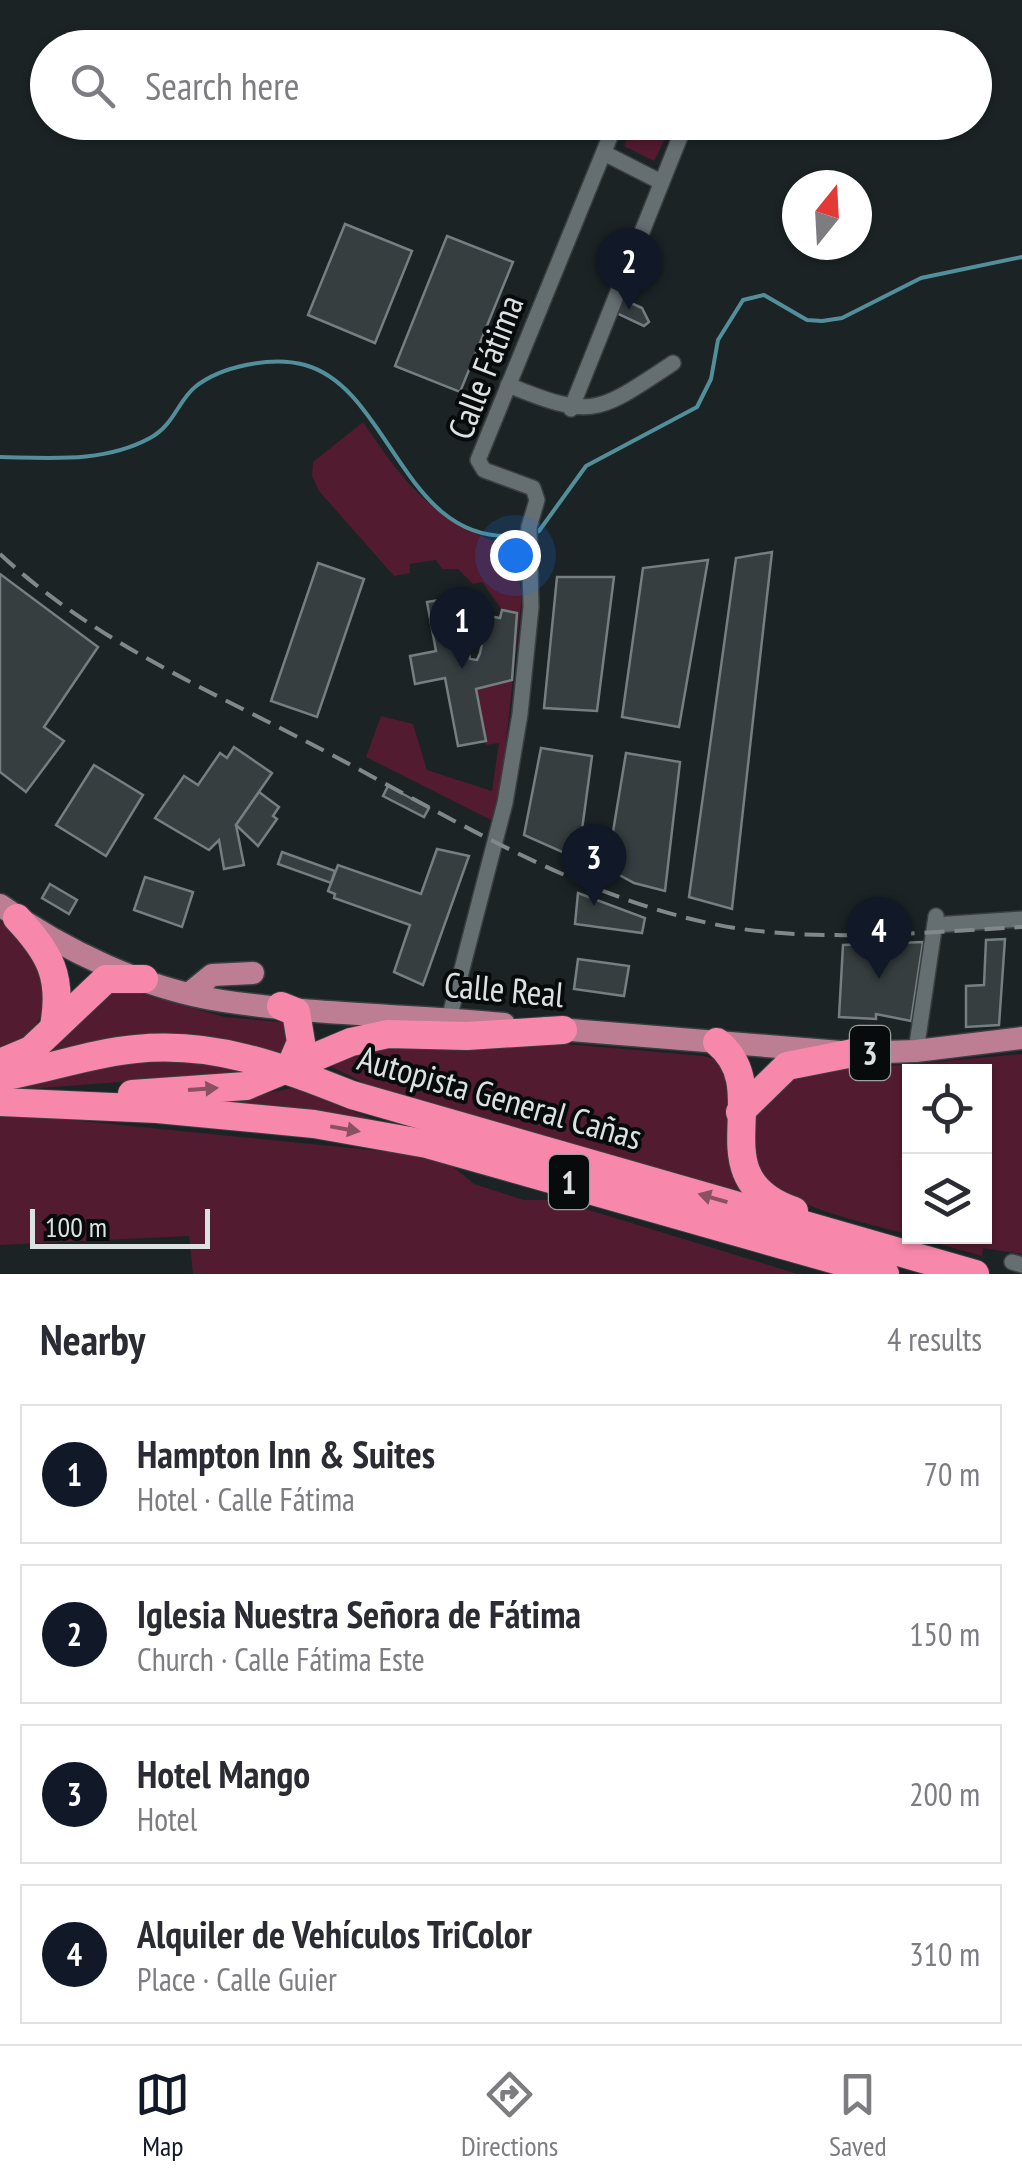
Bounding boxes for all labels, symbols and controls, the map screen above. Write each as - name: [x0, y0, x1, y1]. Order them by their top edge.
- search box: [30, 30, 992, 140]
- icon: search: [65, 58, 120, 113]
- text: Search here: [145, 61, 299, 110]
- north arrow: [782, 170, 872, 260]
- pin: 2: [596, 228, 662, 310]
- street label: Calle Fátima: [437, 289, 533, 445]
- your location: [490, 530, 541, 581]
- pin: 1: [430, 586, 494, 669]
- pin: 3: [562, 824, 626, 906]
- pin: 4: [846, 896, 912, 979]
- street label: Calle Real: [442, 961, 566, 1017]
- road number: 3: [850, 1026, 890, 1080]
- street label: Autopista General Cañas: [353, 1034, 647, 1160]
- map controls: [902, 1064, 992, 1244]
- button: locate: [902, 1064, 992, 1154]
- one-way arrow: [187, 1081, 219, 1097]
- one-way arrow: [329, 1122, 361, 1137]
- button: layers: [902, 1154, 992, 1244]
- road number: 1: [549, 1155, 589, 1209]
- one-way arrow: [698, 1190, 729, 1206]
- scale bar: [30, 1204, 210, 1248]
- text: 100 m: [45, 1208, 107, 1245]
- text: Nearby: [40, 1312, 145, 1367]
- text: 4 results: [887, 1318, 982, 1360]
- text: Hampton Inn & Suites: [137, 1429, 435, 1478]
- text: 1: [67, 1453, 82, 1495]
- text: 70 m: [924, 1453, 980, 1495]
- text: Hotel · Calle Fátima: [137, 1478, 355, 1520]
- text: Iglesia Nuestra Señora de Fátima: [137, 1589, 581, 1638]
- text: 2: [67, 1613, 82, 1655]
- text: 150 m: [909, 1613, 980, 1655]
- text: Church · Calle Fátima Este: [137, 1638, 425, 1680]
- text: Hotel Mango: [137, 1749, 310, 1798]
- text: 3: [67, 1773, 82, 1815]
- text: 200 m: [909, 1773, 980, 1815]
- text: Hotel: [137, 1798, 197, 1840]
- text: Alquiler de Vehículos TriColor: [137, 1909, 532, 1958]
- text: 4: [67, 1933, 82, 1975]
- text: 310 m: [909, 1933, 980, 1975]
- text: Place · Calle Guier: [137, 1958, 337, 2000]
- tab: Map: [135, 2067, 190, 2164]
- tab: Directions: [461, 2067, 558, 2164]
- tab: Saved: [829, 2067, 887, 2164]

